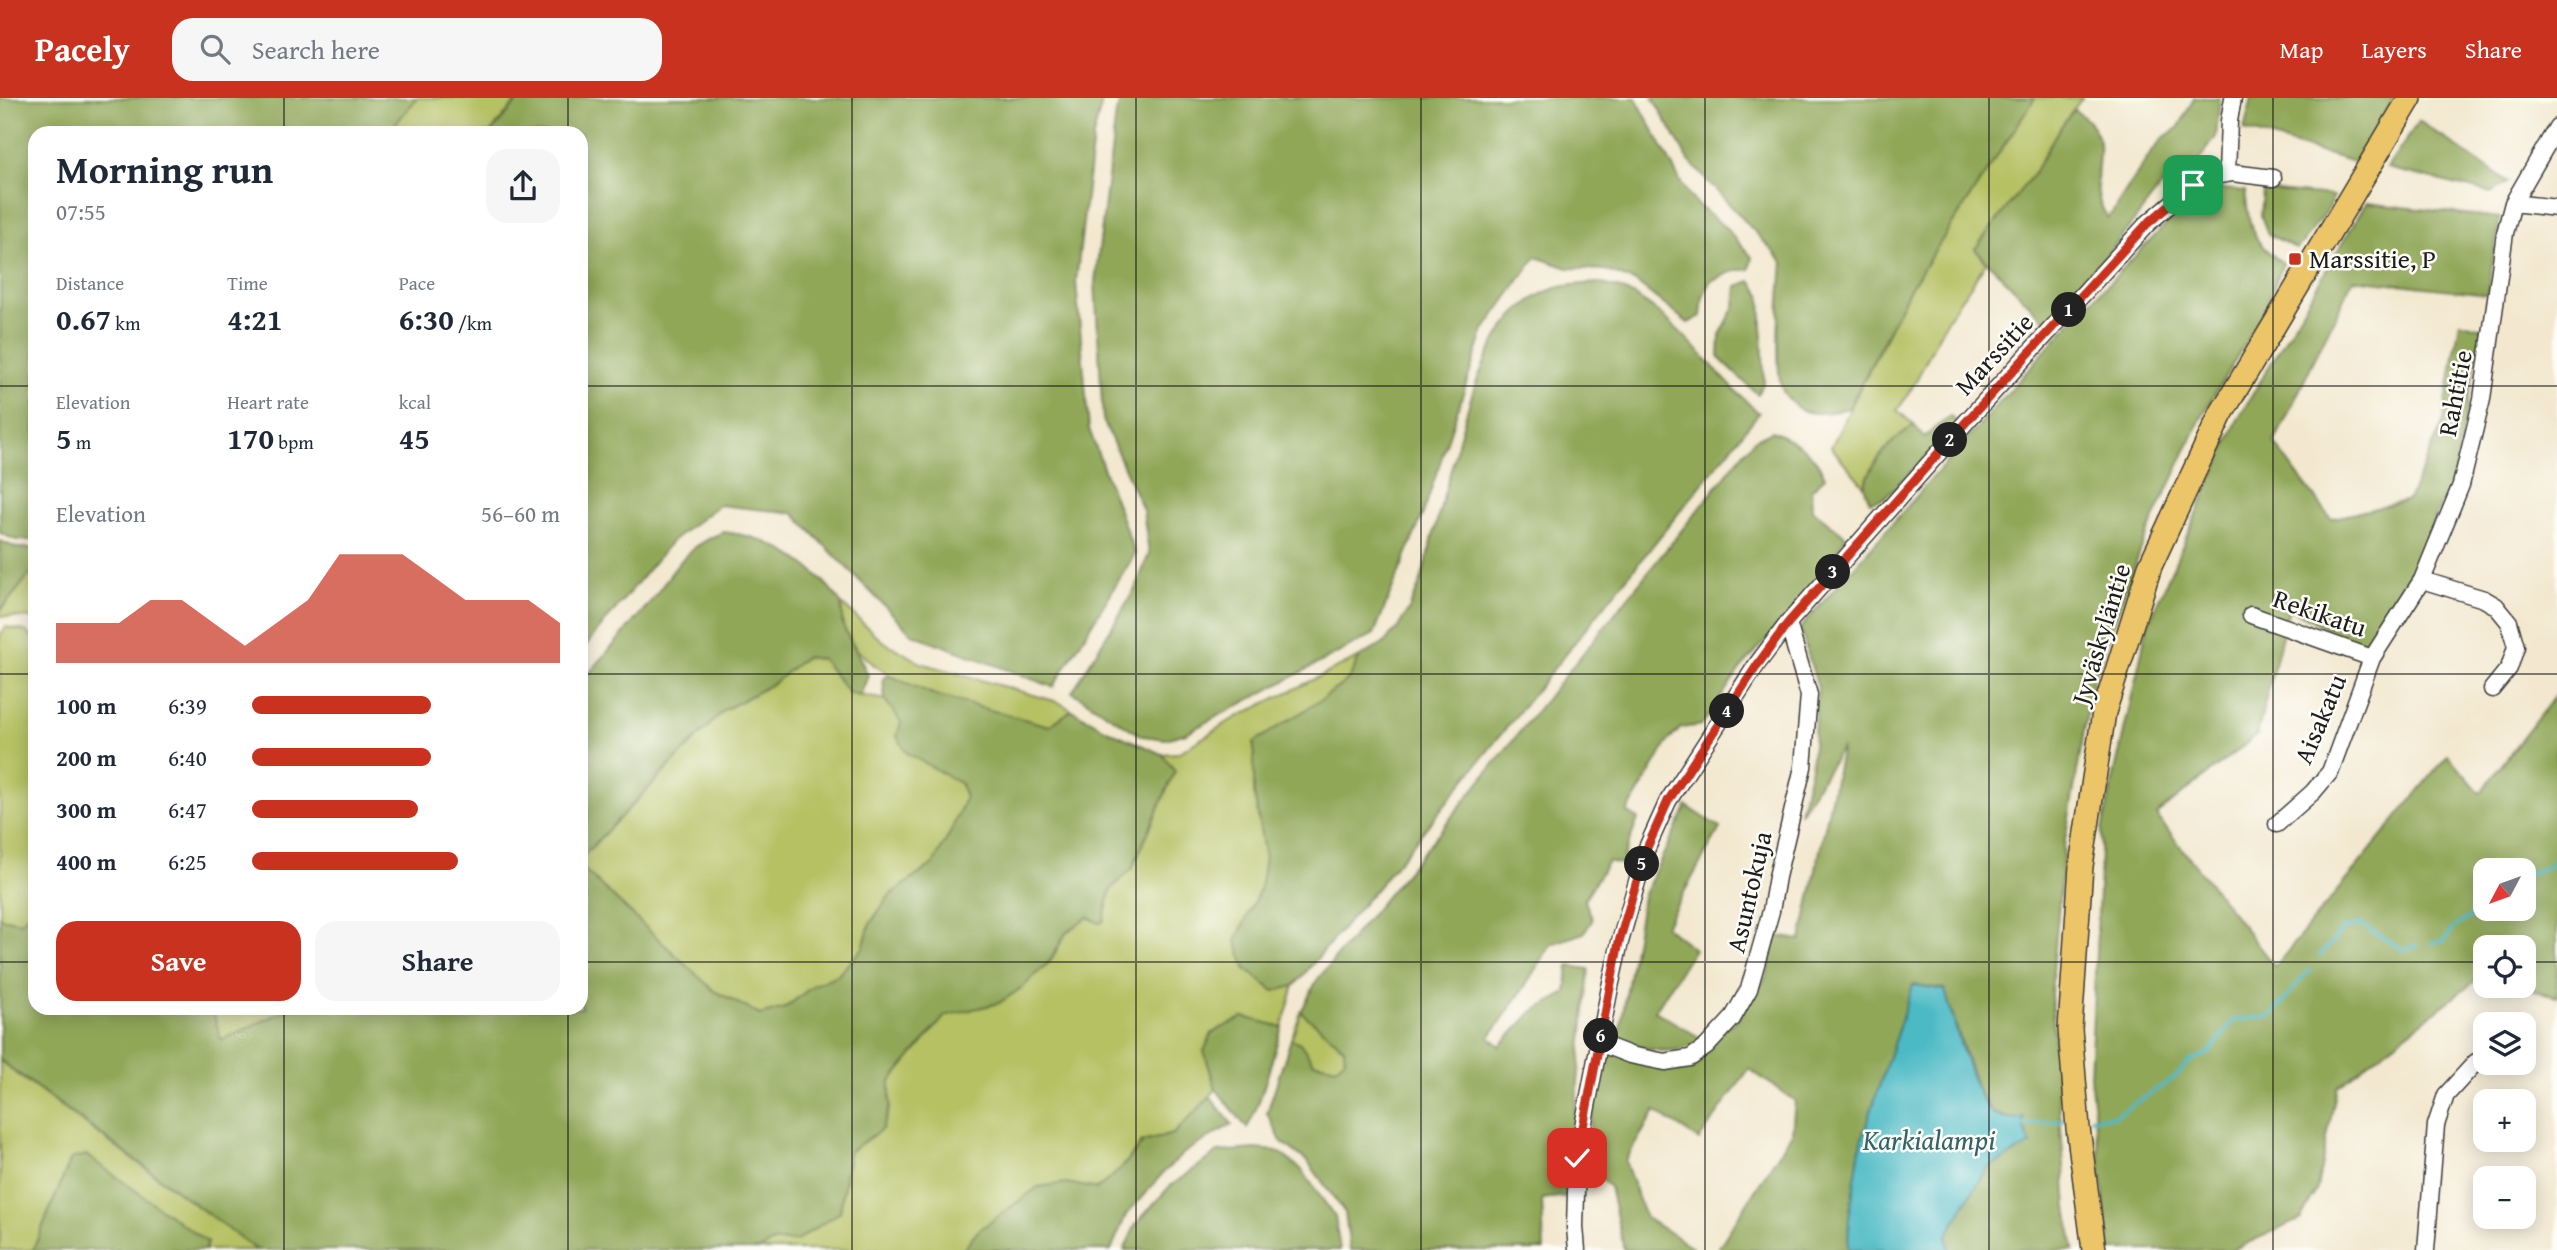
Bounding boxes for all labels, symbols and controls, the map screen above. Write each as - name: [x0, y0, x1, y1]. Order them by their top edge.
- search box: [172, 18, 662, 81]
- text: Pacely: [35, 25, 130, 73]
- icon: search: [196, 30, 234, 68]
- text: Search here: [252, 30, 380, 69]
- text: Map: [2280, 32, 2323, 67]
- text: Layers: [2361, 32, 2427, 67]
- text: Share: [2465, 32, 2522, 67]
- text: Morning run: [56, 141, 273, 197]
- button: share: [486, 149, 560, 223]
- pin: [2163, 155, 2223, 215]
- icon: arrive: [2174, 166, 2212, 204]
- text: 07:55: [56, 195, 106, 228]
- place label: Marssitie, P: [2309, 239, 2436, 278]
- marker: Marssitie, P: [2287, 251, 2303, 267]
- text: Distance: [56, 269, 124, 297]
- text: Time: [227, 269, 268, 297]
- text: Pace: [399, 269, 435, 297]
- pin: 1: [2052, 292, 2086, 328]
- text: 1: [2064, 295, 2073, 323]
- text: 0.67: [56, 297, 111, 341]
- text: 4:21: [227, 297, 282, 341]
- text: 6:30: [399, 297, 454, 341]
- street label: Marssitie: [1945, 303, 2042, 404]
- text: km: [111, 309, 140, 337]
- text: /km: [454, 309, 492, 337]
- street label: Rahtitie: [2427, 346, 2482, 439]
- text: Elevation: [56, 388, 130, 416]
- text: Heart rate: [227, 388, 309, 416]
- text: kcal: [399, 388, 431, 416]
- text: 5: [56, 416, 72, 460]
- text: 170: [227, 416, 274, 460]
- text: 45: [399, 416, 430, 460]
- pin: 2: [1932, 422, 1968, 458]
- text: 2: [1945, 425, 1954, 453]
- text: m: [72, 428, 91, 456]
- text: bpm: [274, 428, 314, 456]
- text: Elevation: [56, 497, 146, 530]
- text: 56–60 m: [481, 497, 560, 530]
- pin: 3: [1815, 554, 1850, 589]
- text: 3: [1828, 557, 1837, 585]
- street label: Jyväskyläntie: [2060, 558, 2140, 712]
- street label: Rekikatu: [2268, 578, 2372, 647]
- street label: Aisakatu: [2283, 668, 2356, 770]
- text: 100 m: [56, 689, 117, 722]
- text: 6:39: [168, 689, 207, 722]
- pin: 4: [1710, 694, 1744, 728]
- text: 4: [1722, 696, 1731, 724]
- text: 200 m: [56, 741, 117, 774]
- text: 6:40: [168, 741, 207, 774]
- text: 300 m: [56, 793, 117, 826]
- text: 6:47: [168, 793, 207, 826]
- street label: Asuntokuja: [1716, 827, 1782, 957]
- text: 400 m: [56, 845, 117, 878]
- text: 6:25: [168, 845, 207, 878]
- pin: 5: [1624, 846, 1660, 882]
- text: 5: [1637, 849, 1646, 877]
- north arrow: [2473, 858, 2536, 920]
- map controls: [2473, 858, 2536, 1229]
- button: Save: [56, 921, 301, 1001]
- button: Share: [315, 921, 560, 1001]
- button: locate: [2473, 935, 2536, 998]
- button: layers: [2473, 1012, 2536, 1075]
- pin: 6: [1584, 1018, 1618, 1054]
- text: 6: [1596, 1021, 1605, 1049]
- button: +: [2473, 1089, 2536, 1152]
- water label: Karkialampi: [1862, 1119, 1995, 1160]
- pin: [1547, 1128, 1607, 1188]
- icon: check: [1558, 1139, 1596, 1177]
- button: −: [2473, 1166, 2536, 1229]

